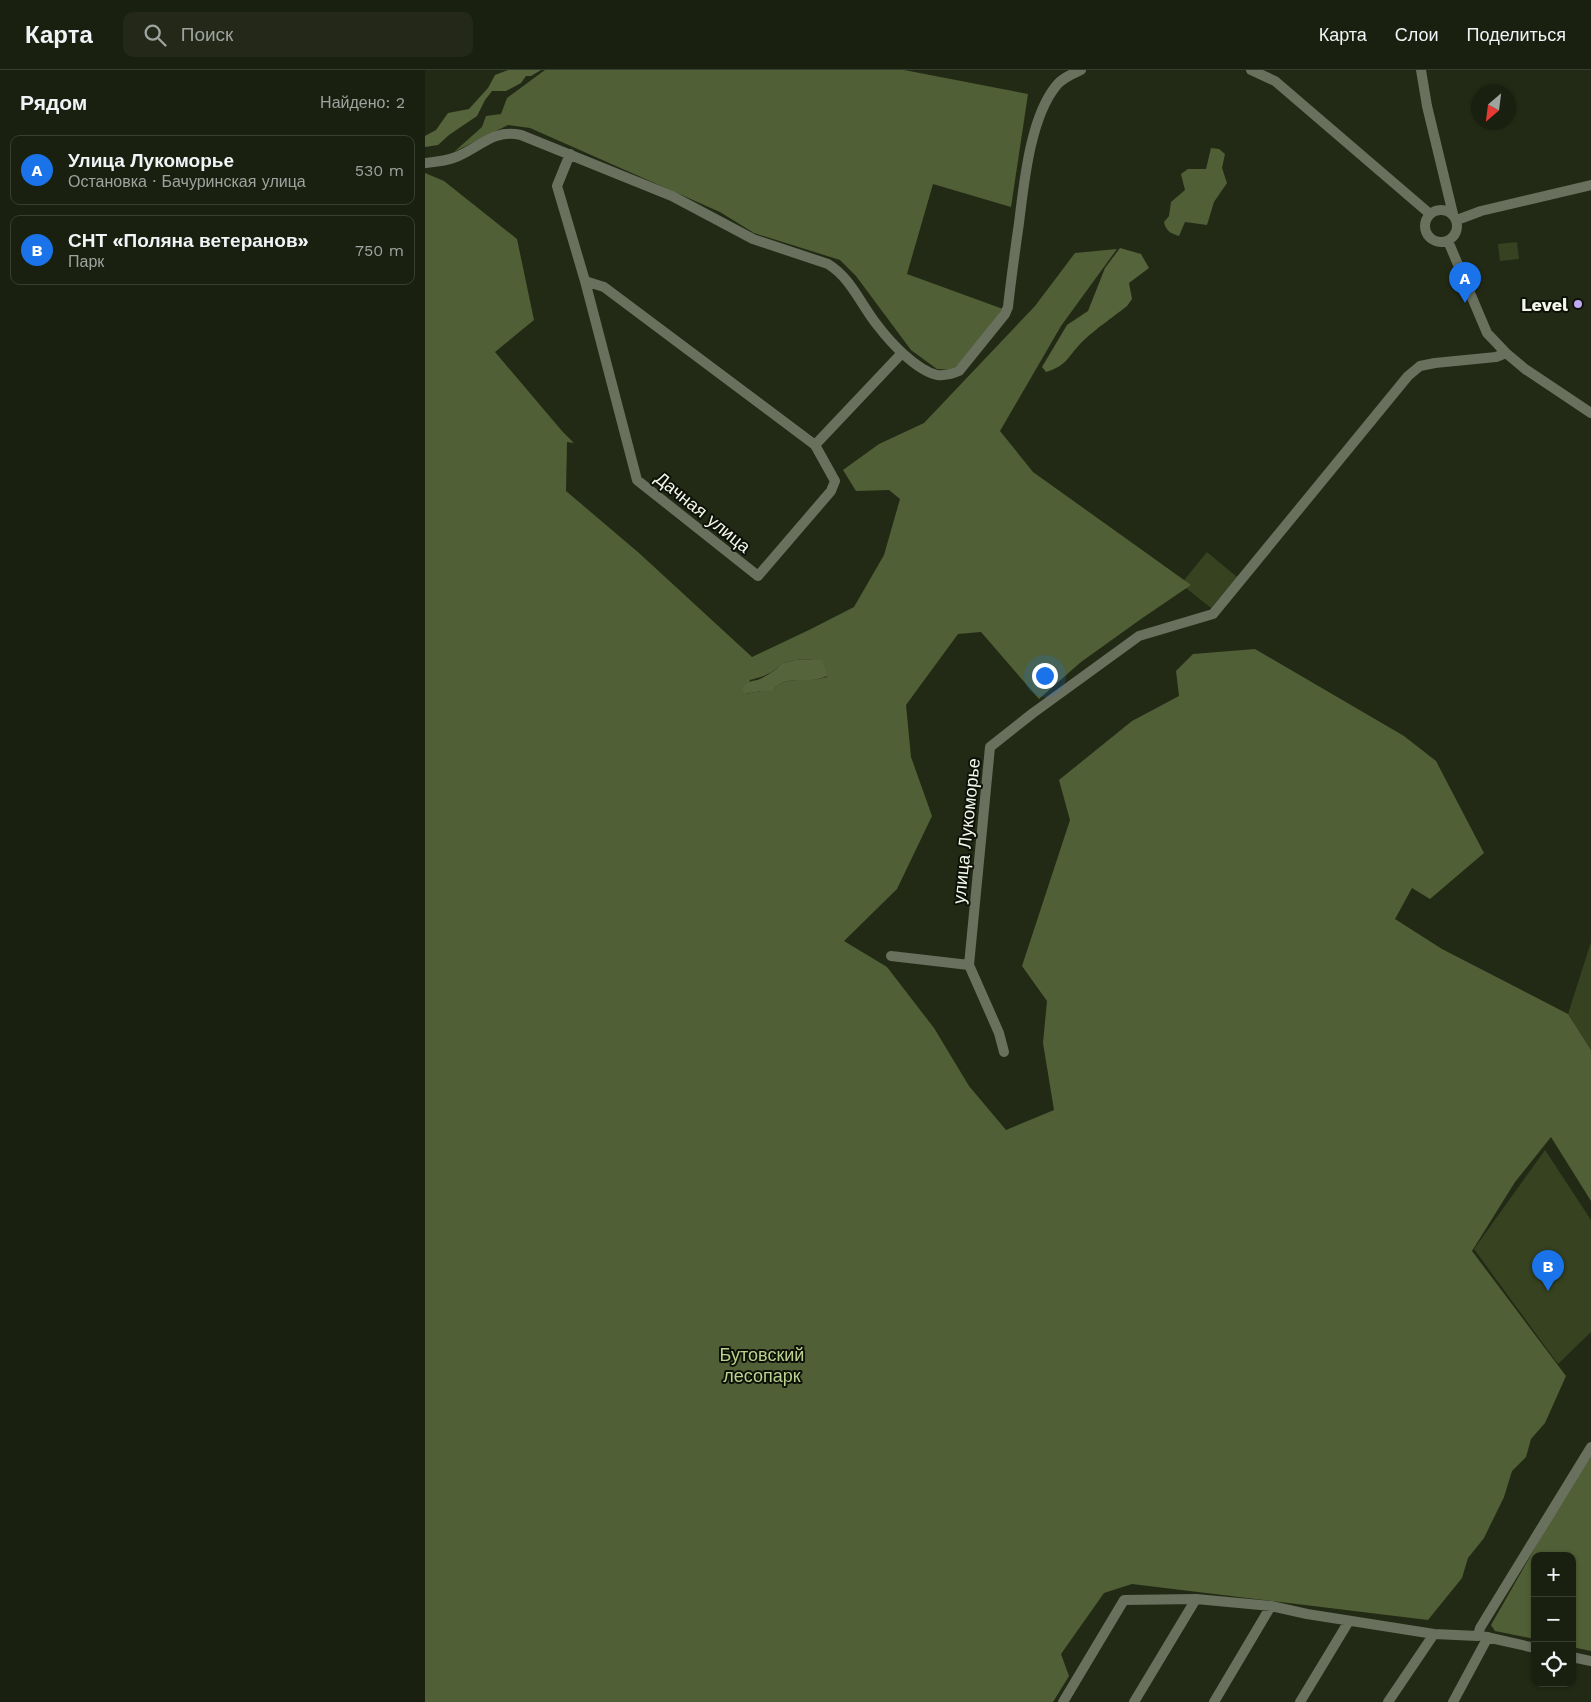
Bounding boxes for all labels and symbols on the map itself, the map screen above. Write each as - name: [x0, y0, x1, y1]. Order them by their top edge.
- north arrow: [1471, 85, 1516, 130]
- pin: A: [1449, 262, 1481, 303]
- place label: Level: [1521, 294, 1568, 315]
- marker: Level: [1572, 298, 1584, 310]
- street label: Дачная улица: [651, 467, 756, 557]
- your location: [1032, 663, 1058, 689]
- street label: улица Лукоморье: [948, 757, 984, 905]
- pin: B: [1532, 1250, 1564, 1291]
- park label: Бутовский лесопарк: [720, 1344, 804, 1386]

